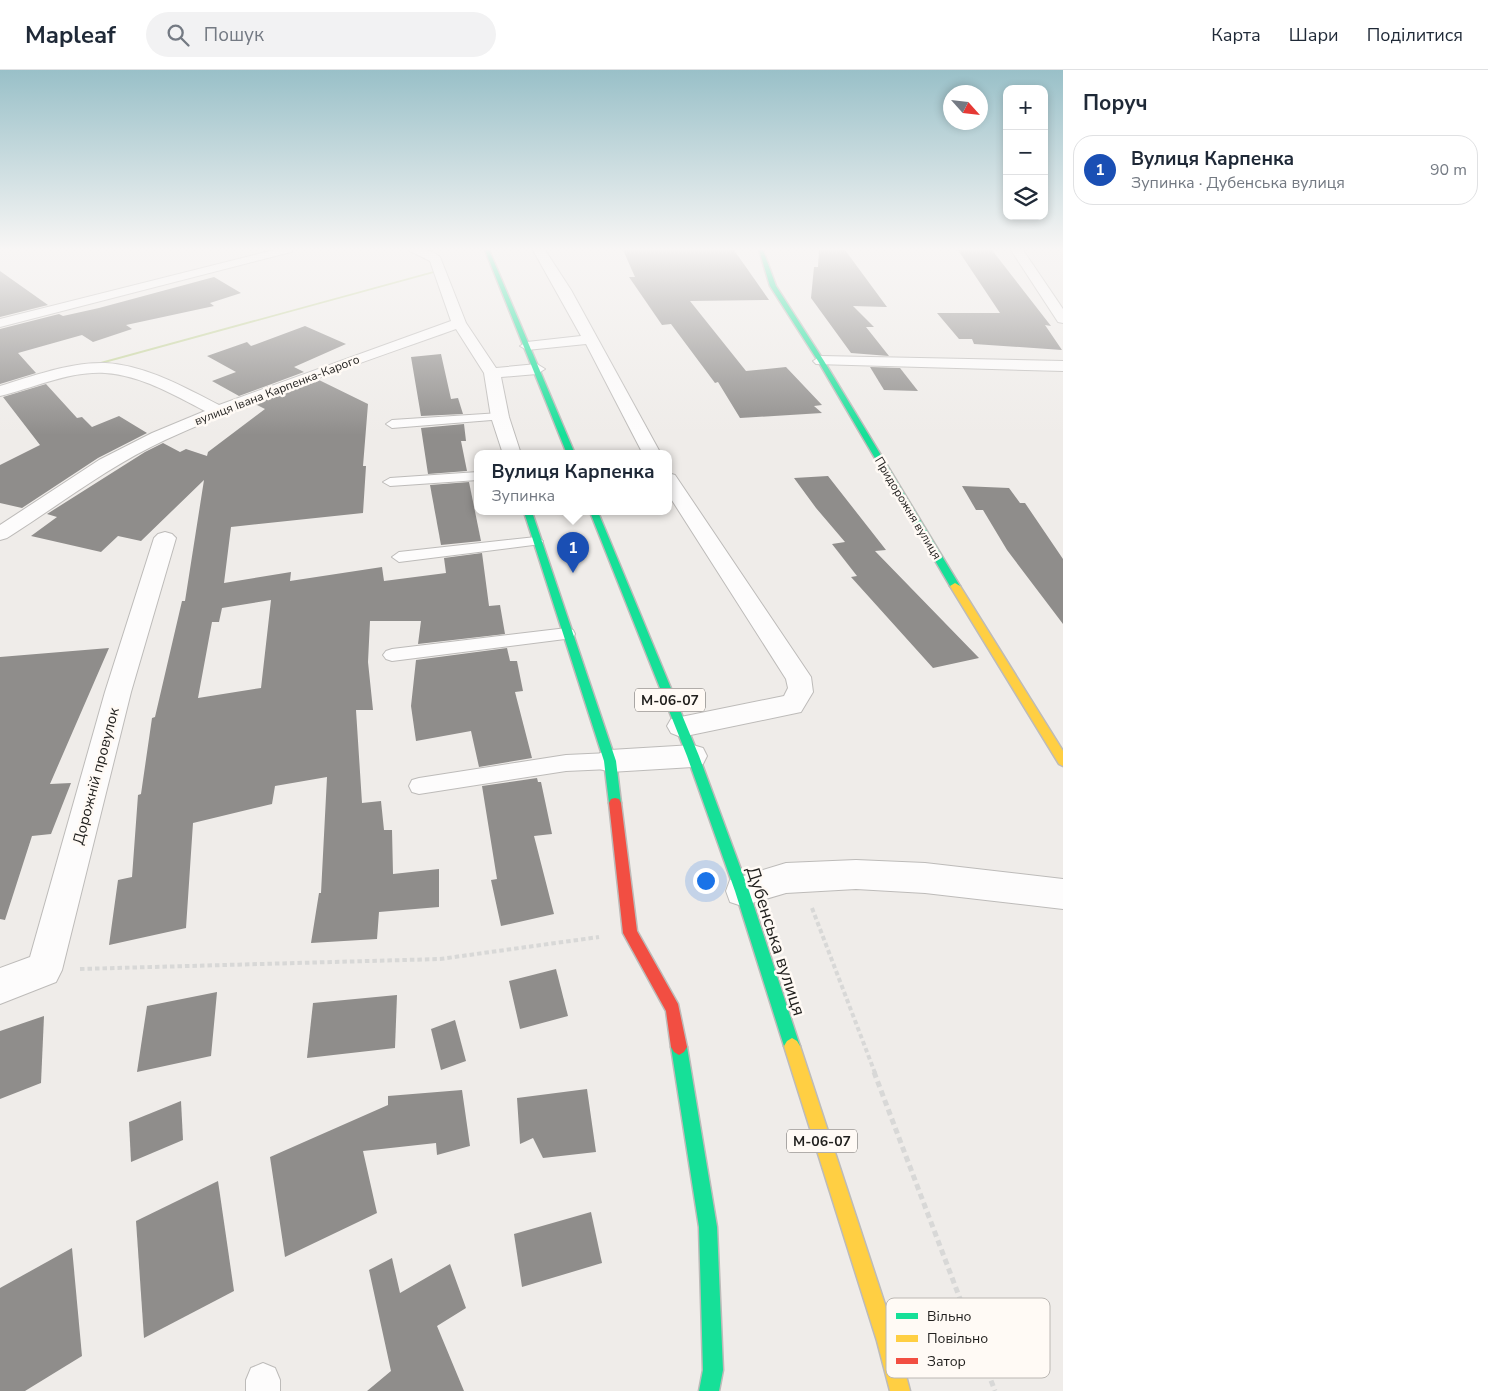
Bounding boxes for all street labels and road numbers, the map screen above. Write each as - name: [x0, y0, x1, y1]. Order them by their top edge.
- street label: вулиця Івана Карпенка-Карого: [192, 351, 362, 429]
- street label: Придорожня вулиця: [871, 454, 945, 562]
- road number: М-06-07: [635, 688, 705, 712]
- street label: Дорожній провулок: [68, 705, 124, 847]
- street label: Дубенська вулиця: [741, 863, 811, 1019]
- road number: М-06-07: [787, 1130, 857, 1152]

